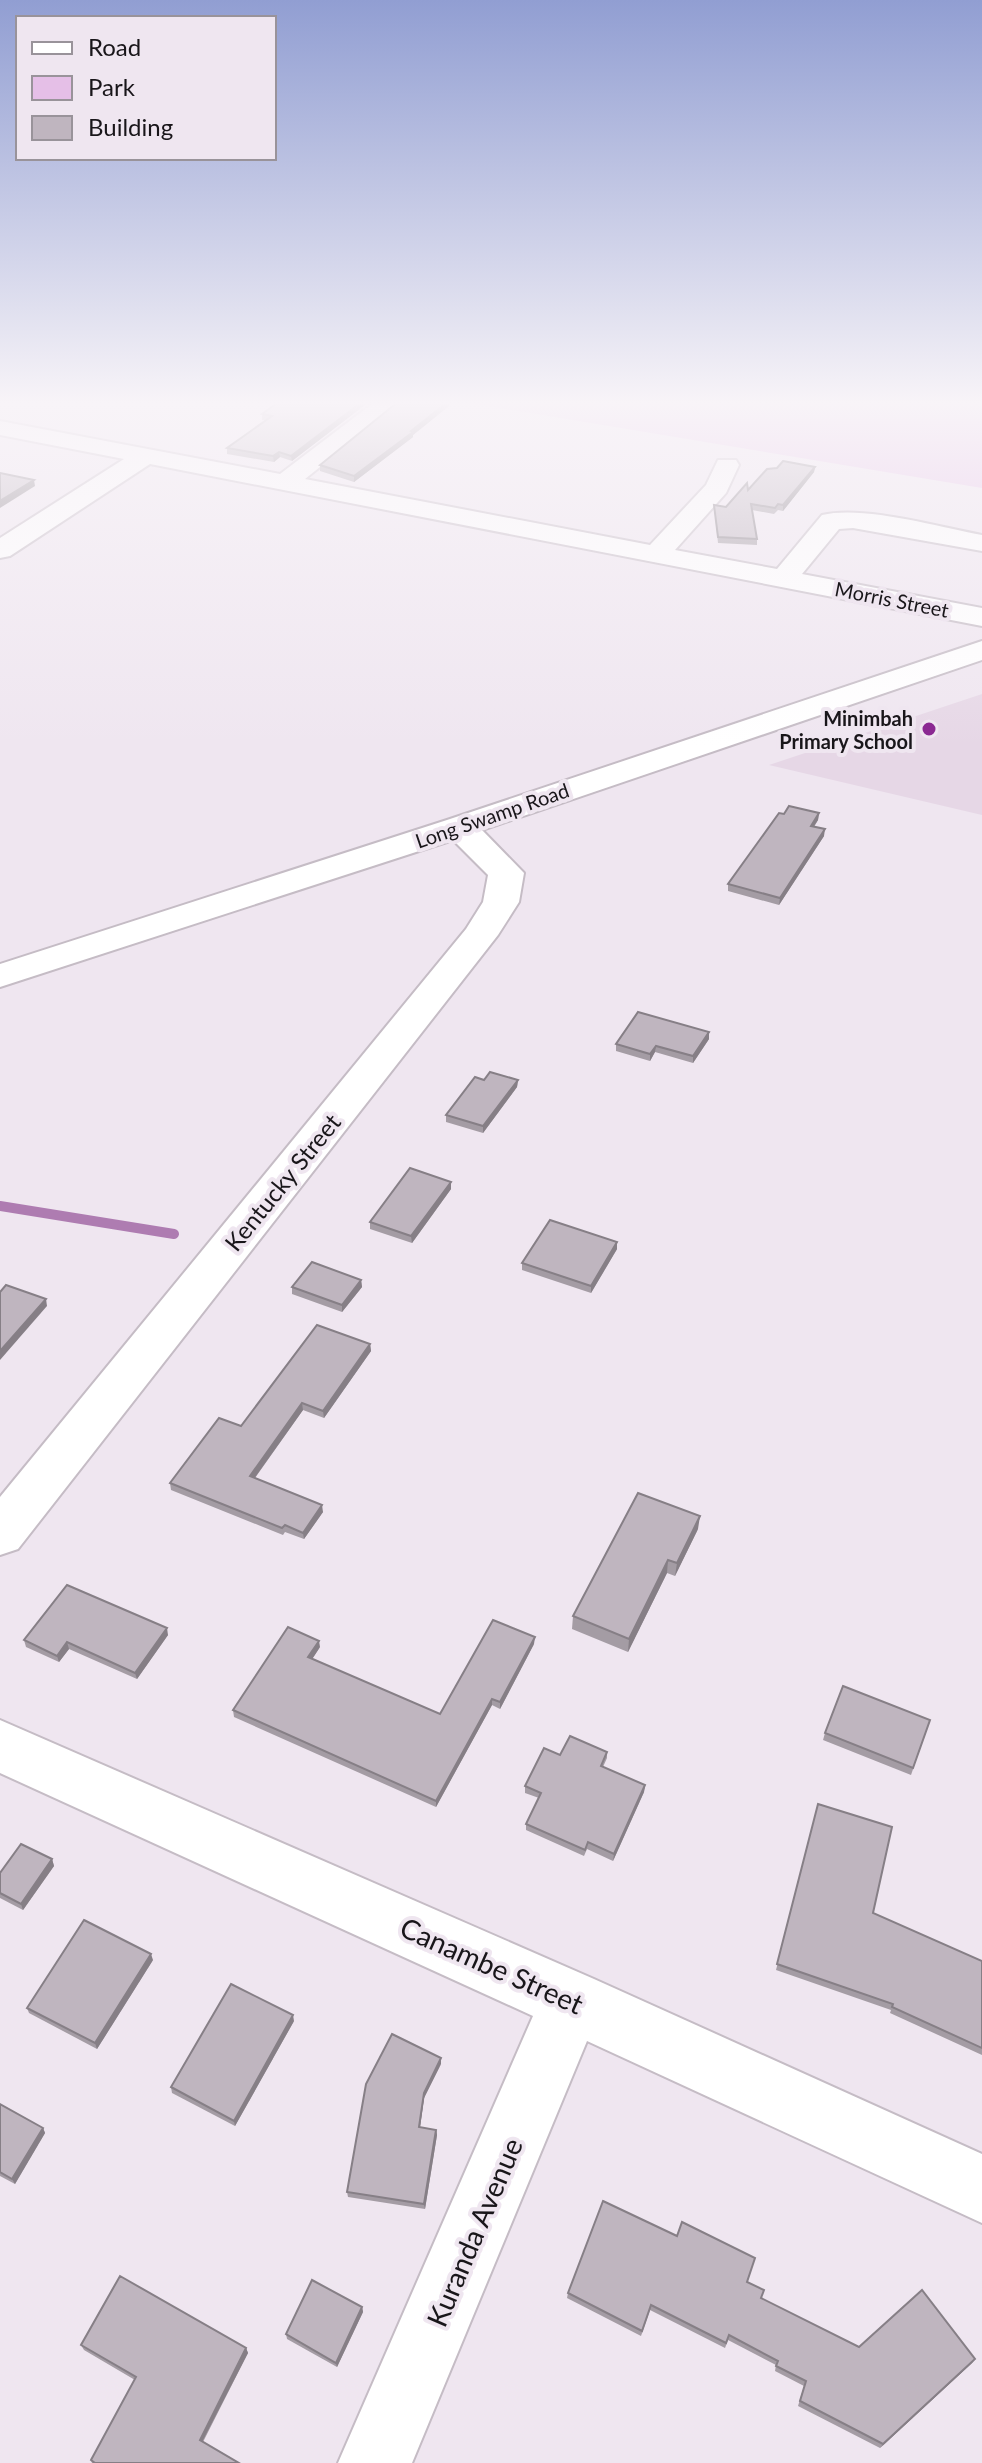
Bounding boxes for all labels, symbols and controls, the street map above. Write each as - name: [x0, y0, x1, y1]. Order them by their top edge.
- legend: [16, 16, 276, 160]
- text: Road: [88, 32, 141, 61]
- text: Park: [88, 72, 136, 101]
- text: Building: [88, 112, 173, 141]
- street label: Morris Street: [833, 576, 951, 622]
- place label: Minimbah Primary School: [779, 706, 913, 753]
- marker: Minimbah Primary School: [920, 720, 938, 738]
- street label: Long Swamp Road: [412, 777, 572, 853]
- street label: Kentucky Street: [218, 1107, 346, 1256]
- street label: Canambe Street: [395, 1909, 589, 2021]
- street label: Kuranda Avenue: [419, 2133, 529, 2331]

